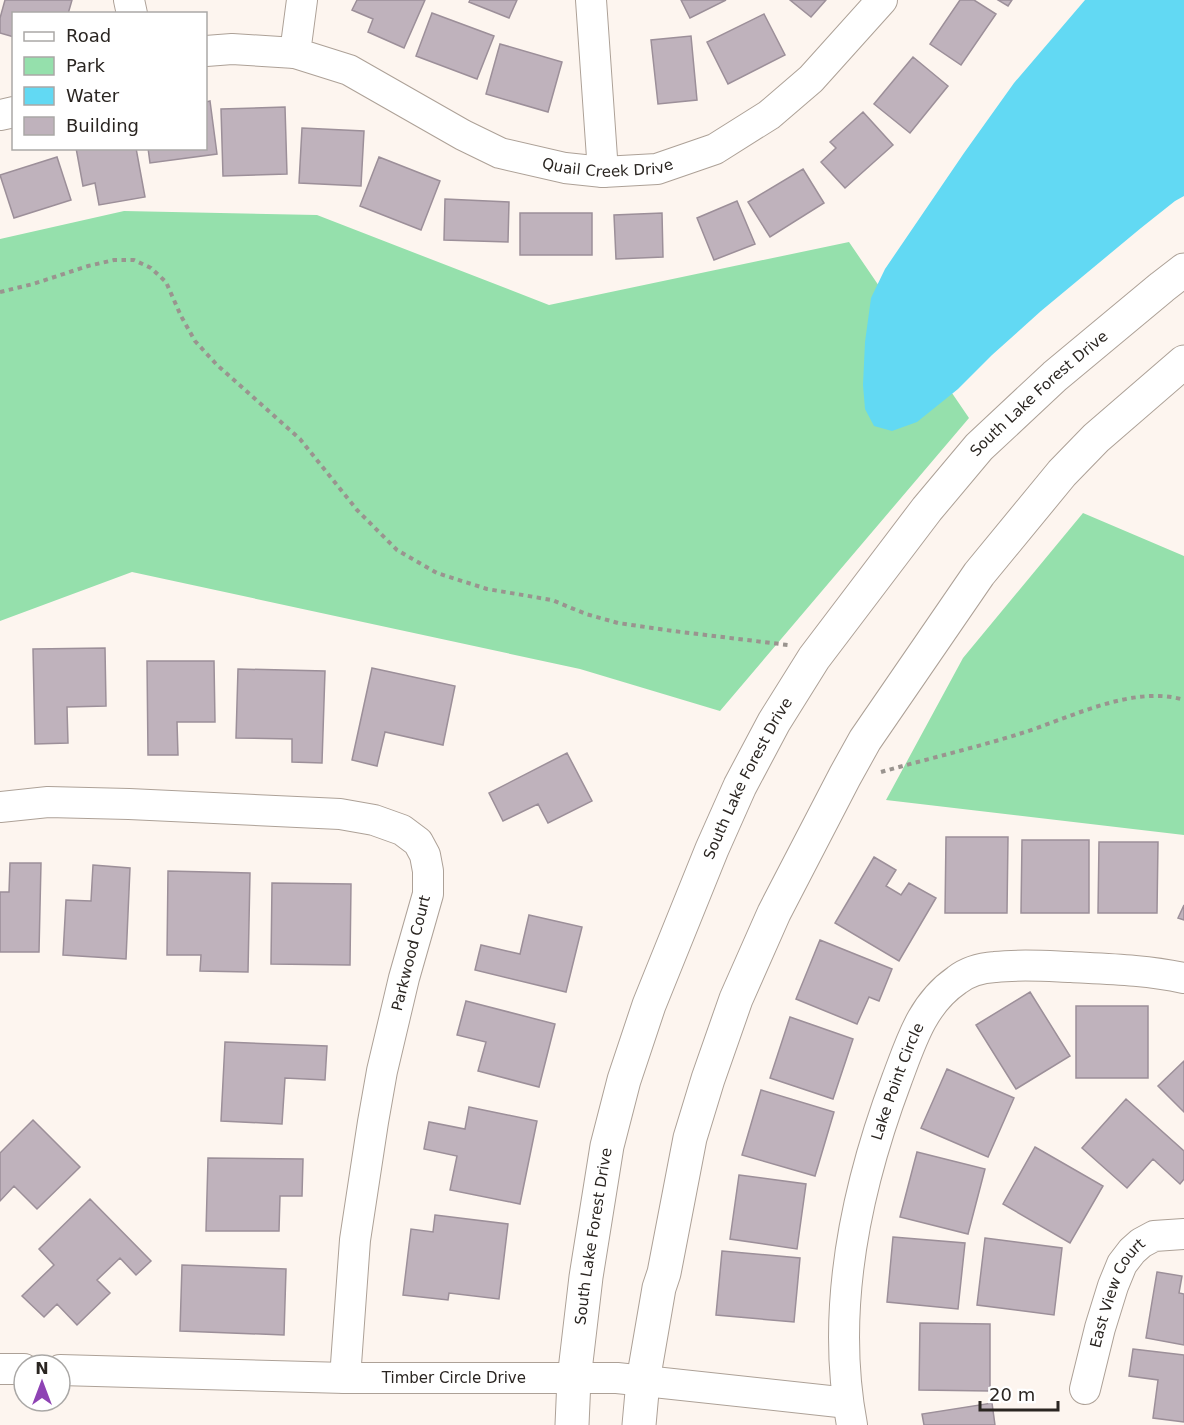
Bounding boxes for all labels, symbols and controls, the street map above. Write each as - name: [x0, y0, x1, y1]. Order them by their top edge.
- legend: [12, 12, 207, 150]
- text: Road: [66, 25, 111, 46]
- text: Park: [66, 55, 105, 76]
- text: Water: [66, 85, 120, 106]
- text: Building: [66, 115, 139, 136]
- street label: Quail Creek Drive: [540, 154, 676, 181]
- street label: South Lake Forest Drive: [966, 327, 1111, 460]
- street label: South Lake Forest Drive: [700, 694, 796, 862]
- street label: Parkwood Court: [388, 893, 434, 1013]
- street label: Lake Point Circle: [868, 1020, 928, 1142]
- street label: South Lake Forest Drive: [571, 1146, 616, 1326]
- street label: East View Court: [1086, 1235, 1149, 1350]
- north arrow: [12, 1353, 72, 1413]
- text: N: [35, 1359, 49, 1378]
- street label: Timber Circle Drive: [381, 1369, 526, 1387]
- scale bar: [980, 1374, 1058, 1412]
- text: 20 m: [989, 1384, 1035, 1405]

